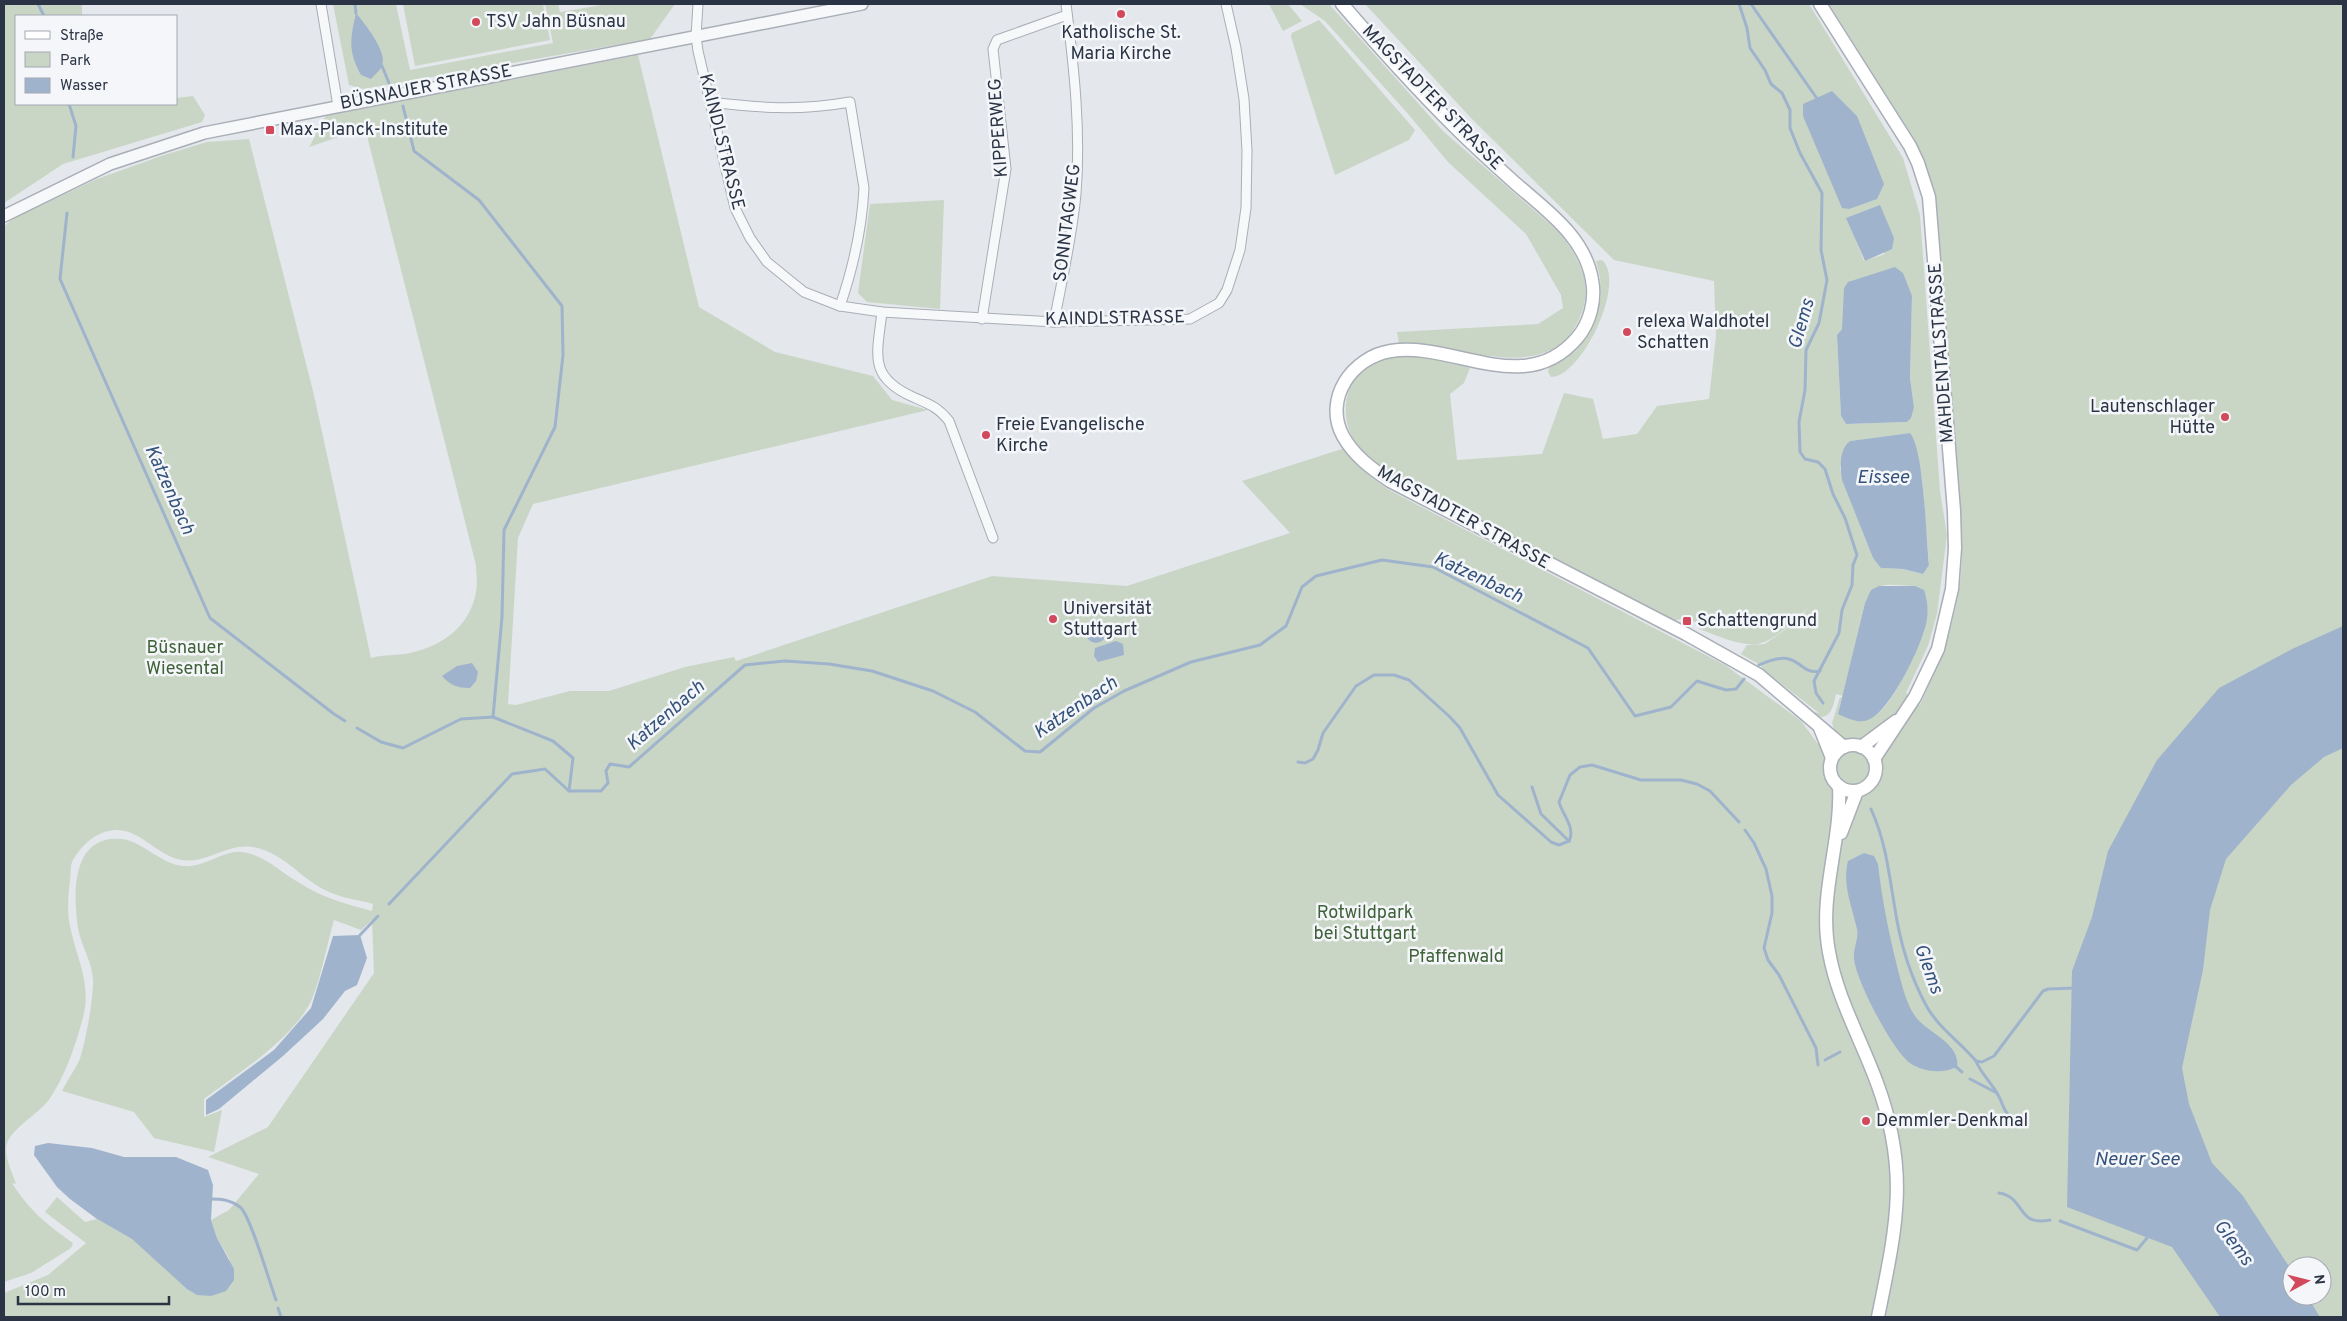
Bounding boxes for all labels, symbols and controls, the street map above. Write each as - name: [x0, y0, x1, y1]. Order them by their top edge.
- marker: Katholische St. Maria Kirche: [1115, 8, 1127, 20]
- place label: TSV Jahn Büsnau: [486, 11, 626, 34]
- legend: [15, 15, 178, 105]
- marker: TSV Jahn Büsnau: [470, 16, 482, 28]
- street label: MAGSTADTER STRASSE: [1356, 20, 1508, 176]
- place label: Katholische St. Maria Kirche: [1061, 22, 1181, 66]
- text: Straße: [60, 27, 104, 46]
- text: Park: [60, 52, 91, 71]
- street label: BÜSNAUER STRASSE: [338, 58, 514, 116]
- street label: KAINDLSTRASSE: [693, 71, 749, 213]
- text: Wasser: [60, 77, 108, 96]
- street label: KIPPERWEG: [984, 78, 1014, 178]
- place label: Max-Planck-Institute: [280, 119, 448, 142]
- marker: Max-Planck-Institute: [264, 124, 276, 136]
- street label: SONNTAGWEG: [1049, 163, 1087, 283]
- street label: MAHDENTALSTRASSE: [1924, 262, 1960, 444]
- water label: Glems: [1783, 296, 1821, 352]
- street label: KAINDLSTRASSE: [1045, 306, 1185, 332]
- place label: relexa Waldhotel Schatten: [1637, 311, 1770, 355]
- marker: relexa Waldhotel Schatten: [1621, 326, 1633, 338]
- place label: Lautenschlager Hütte: [2090, 396, 2215, 440]
- marker: Lautenschlager Hütte: [2219, 411, 2231, 423]
- place label: Freie Evangelische Kirche: [996, 414, 1145, 458]
- marker: Freie Evangelische Kirche: [980, 429, 992, 441]
- water label: Katzenbach: [139, 441, 200, 539]
- street label: MAGSTADTER STRASSE: [1373, 461, 1553, 575]
- water label: Eissee: [1857, 466, 1909, 490]
- water label: Katzenbach: [1430, 547, 1527, 609]
- place label: Universität Stuttgart: [1063, 598, 1152, 642]
- place label: Schattengrund: [1697, 610, 1817, 633]
- marker: Universität Stuttgart: [1047, 613, 1059, 625]
- marker: Schattengrund: [1681, 615, 1693, 627]
- park label: Büsnauer Wiesental: [146, 637, 224, 681]
- water label: Katzenbach: [1030, 671, 1123, 745]
- water label: Katzenbach: [622, 675, 711, 756]
- park label: Rotwildpark bei Stuttgart: [1313, 902, 1417, 946]
- water label: Glems: [1908, 941, 1948, 998]
- park label: Pfaffenwald: [1408, 946, 1504, 969]
- place label: Demmler-Denkmal: [1876, 1110, 2028, 1133]
- marker: Demmler-Denkmal: [1860, 1115, 1872, 1127]
- water label: Neuer See: [2095, 1148, 2180, 1172]
- water label: Glems: [2208, 1215, 2258, 1271]
- north arrow: [2282, 1256, 2332, 1306]
- scale bar: [18, 1274, 169, 1306]
- text: N: [2309, 1274, 2327, 1286]
- text: 100 m: [25, 1283, 66, 1302]

